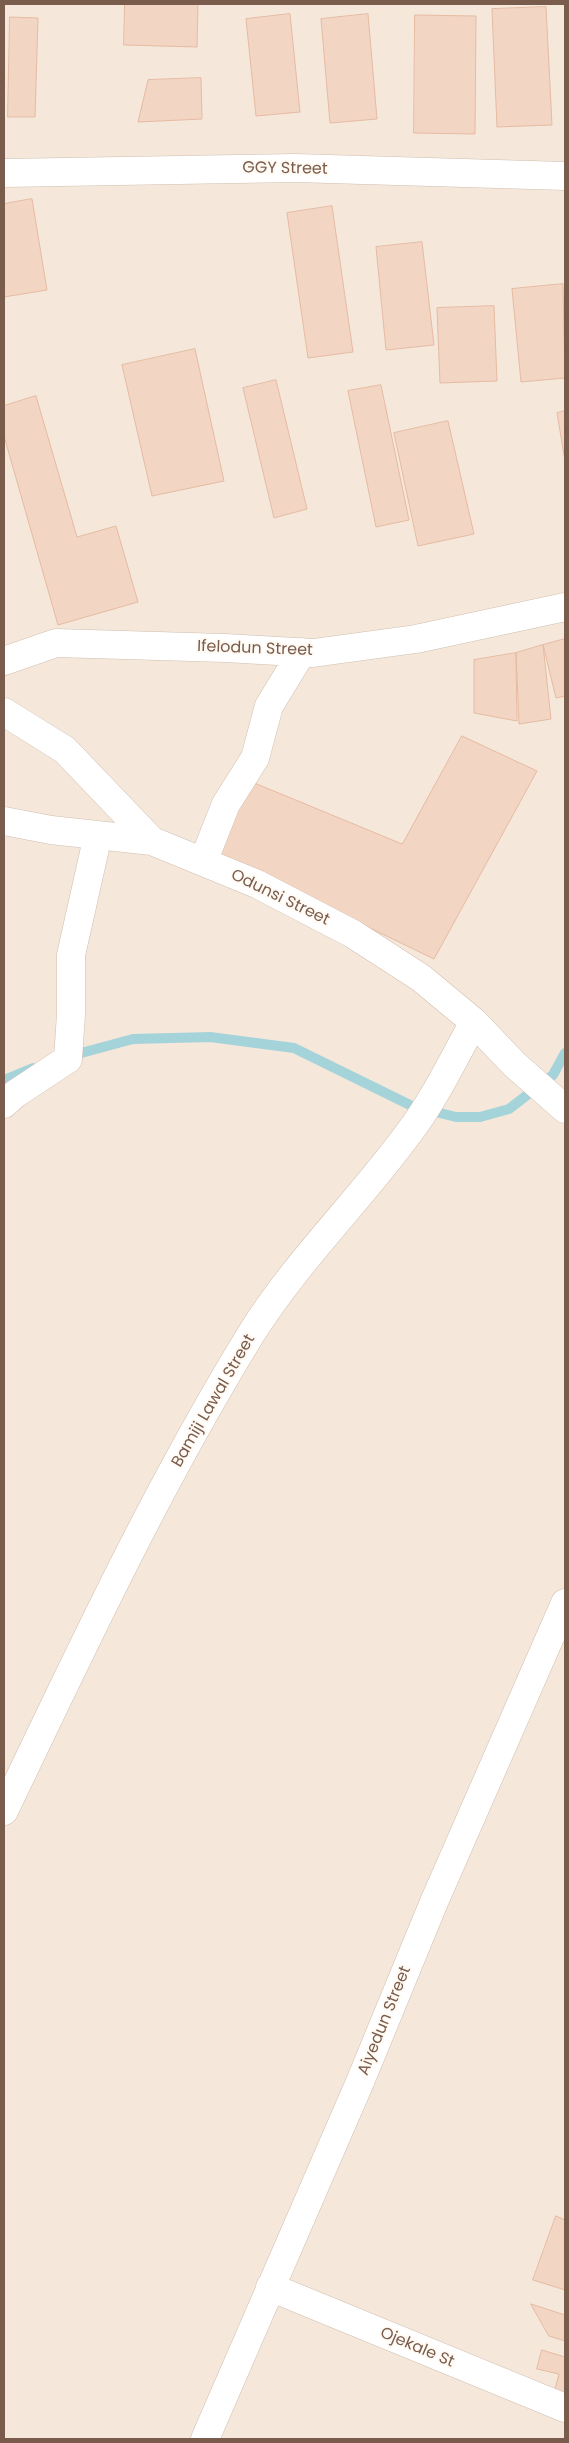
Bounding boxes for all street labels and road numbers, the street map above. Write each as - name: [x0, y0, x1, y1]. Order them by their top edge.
- street label: GGY Street: [242, 159, 328, 179]
- street label: Ifelodun Street: [197, 637, 313, 661]
- street label: Odunsi Street: [228, 866, 332, 930]
- street label: Bamiji Lawal Street: [168, 1331, 260, 1471]
- street label: Aiyedun Street: [354, 1964, 416, 2078]
- street label: Ojekale St: [377, 2324, 457, 2372]

